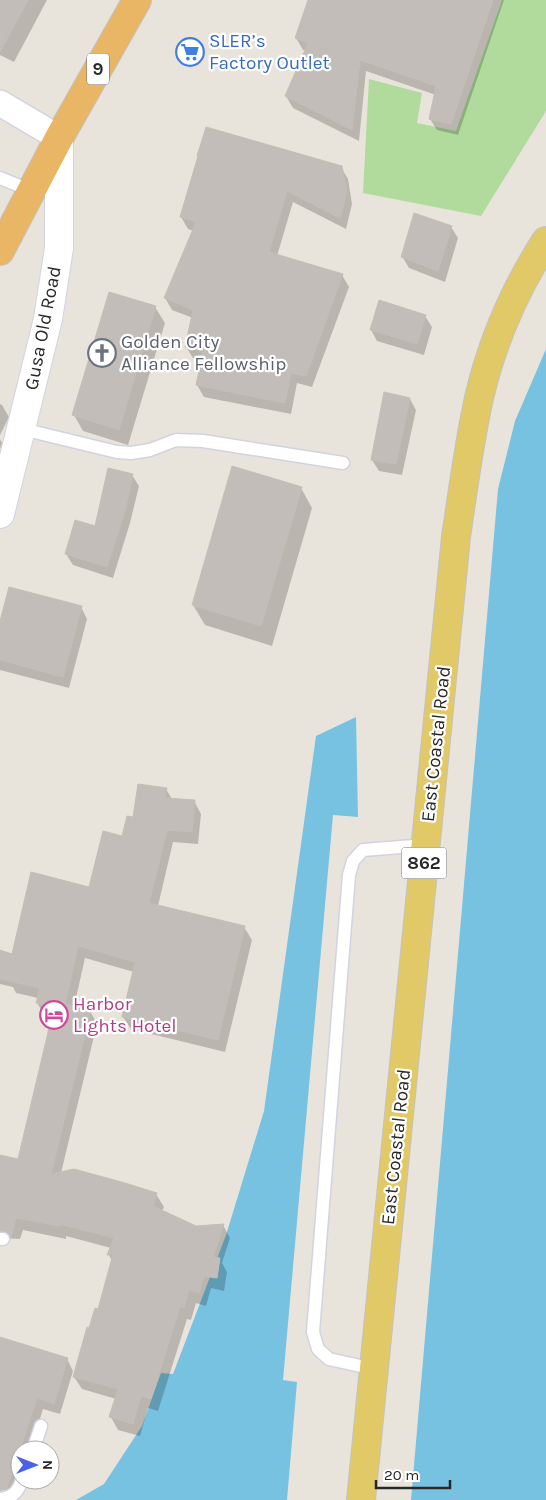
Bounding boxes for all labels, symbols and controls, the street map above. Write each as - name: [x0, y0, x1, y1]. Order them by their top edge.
- place label: SLER’s Factory Outlet: [209, 30, 330, 74]
- supermarket icon: SLER’s Factory Outlet: [175, 37, 205, 67]
- road number: 9: [87, 54, 109, 85]
- street label: Gusa Old Road: [20, 264, 66, 392]
- place label: Golden City Alliance Fellowship: [121, 331, 286, 375]
- church icon: Golden City Alliance Fellowship: [87, 338, 117, 368]
- street label: East Coastal Road: [417, 665, 455, 823]
- road number: 862: [402, 848, 446, 878]
- place label: Harbor Lights Hotel: [73, 993, 177, 1037]
- hotel icon: Harbor Lights Hotel: [39, 1000, 69, 1030]
- street label: East Coastal Road: [377, 1068, 415, 1226]
- north arrow: [10, 1440, 60, 1490]
- scale bar: [376, 1458, 450, 1490]
- text: N: [39, 1460, 56, 1470]
- text: 20 m: [384, 1466, 419, 1484]

